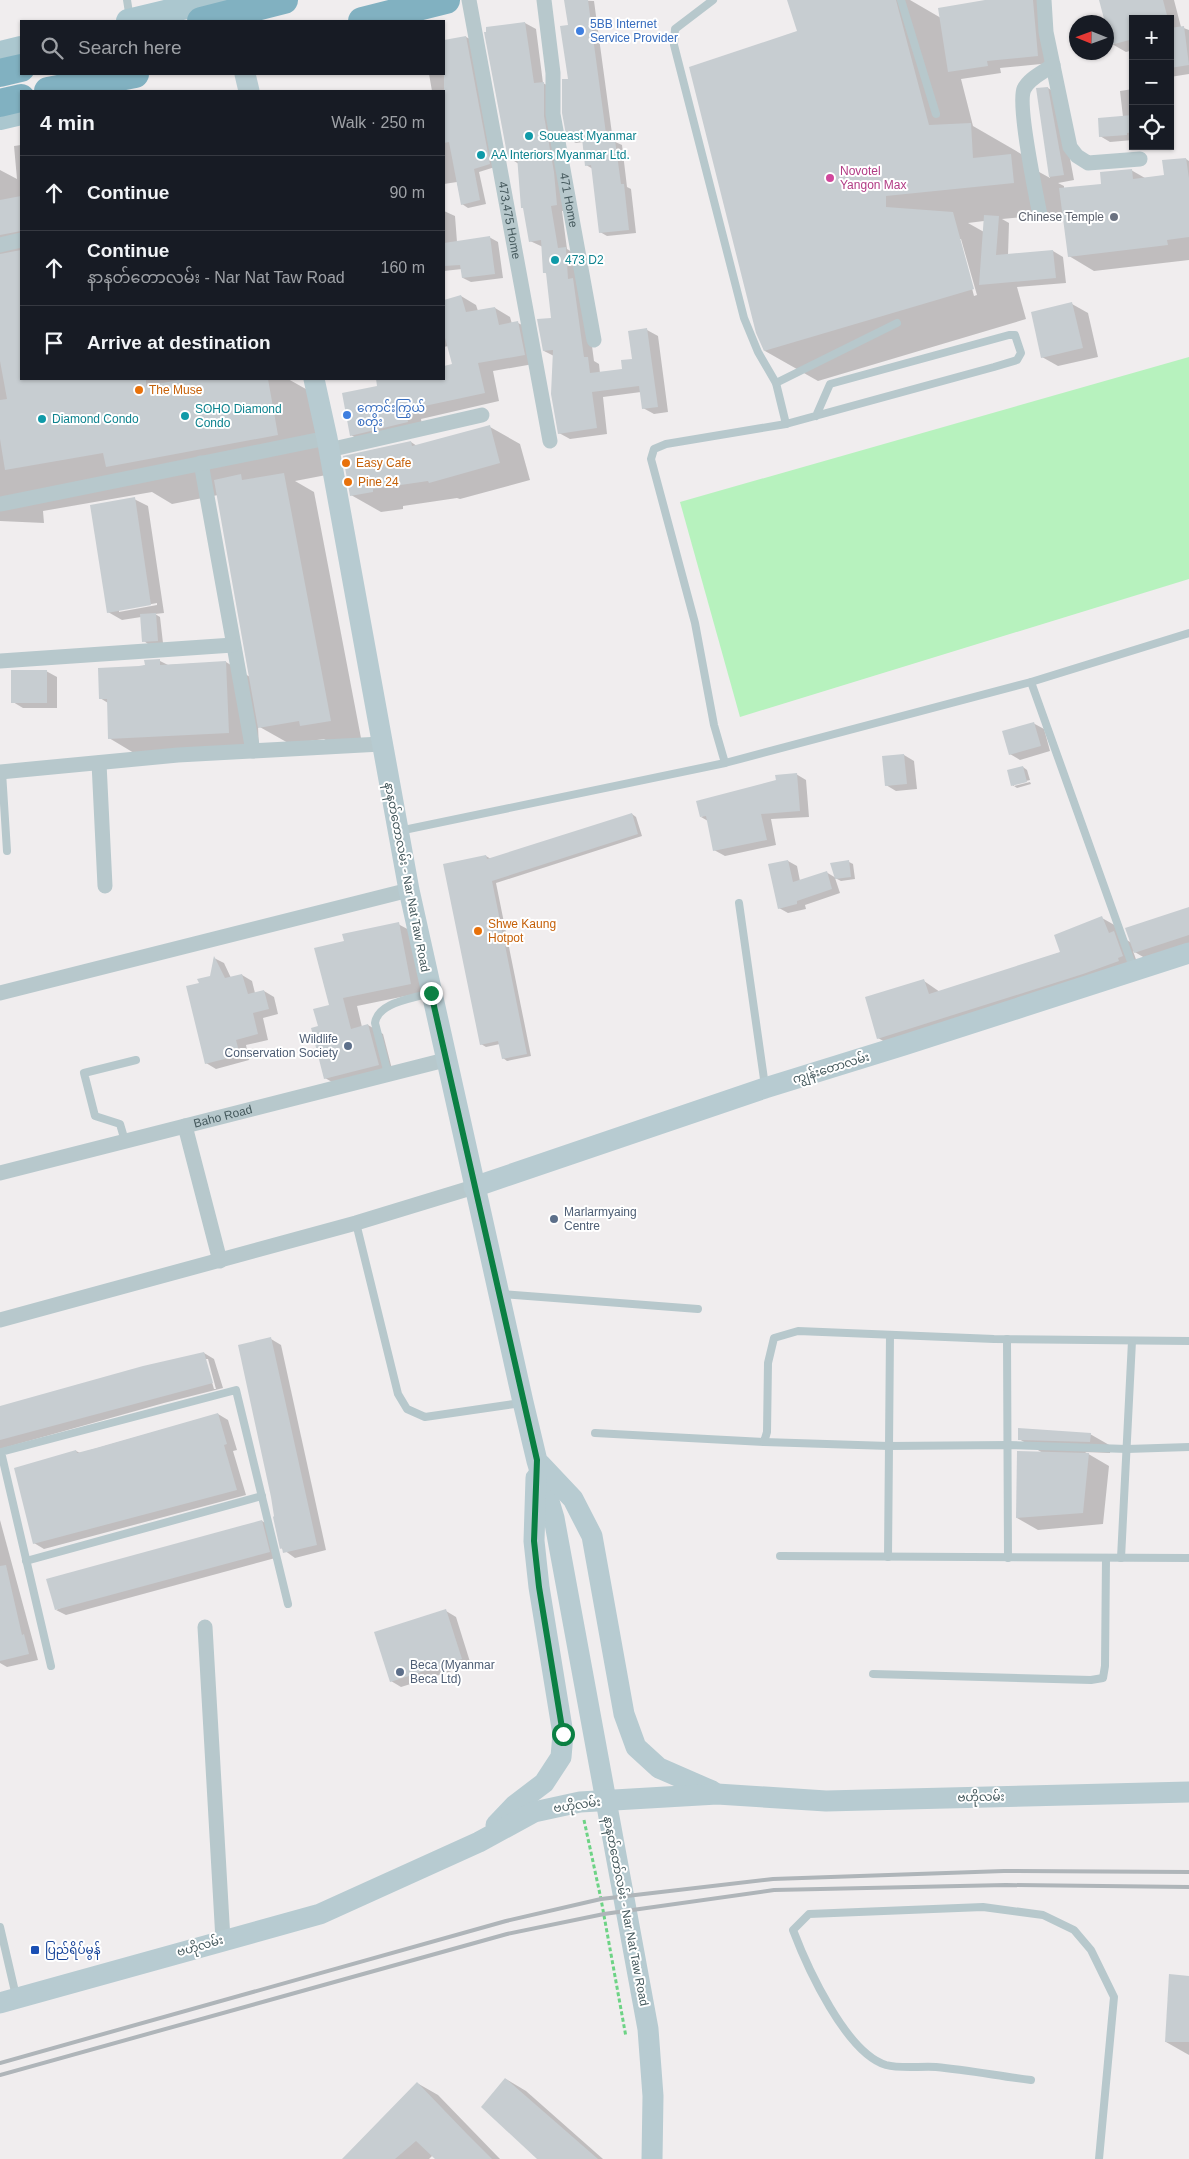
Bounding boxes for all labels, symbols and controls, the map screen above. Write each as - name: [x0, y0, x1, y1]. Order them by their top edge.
- north arrow: [1069, 15, 1114, 60]
- map controls: [1129, 15, 1174, 150]
- button: +: [1129, 15, 1174, 60]
- place label: 5BB Internet Service Provider: [590, 17, 678, 45]
- search box: [20, 20, 445, 75]
- marker: 5BB Internet Service Provider: [574, 25, 586, 37]
- icon: search: [38, 34, 66, 62]
- text: Search here: [78, 37, 182, 58]
- button: −: [1129, 60, 1174, 105]
- button: locate: [1129, 105, 1174, 150]
- text: 4 min: [40, 111, 95, 134]
- text: Walk · 250 m: [331, 114, 425, 131]
- place label: Soueast Myanmar: [539, 129, 636, 143]
- marker: Soueast Myanmar: [523, 130, 535, 142]
- place label: AA Interiors Myanmar Ltd.: [491, 148, 630, 162]
- marker: AA Interiors Myanmar Ltd.: [475, 149, 487, 161]
- place label: Novotel Yangon Max: [840, 164, 907, 192]
- street label: 471 Home: [557, 172, 581, 229]
- marker: Novotel Yangon Max: [824, 172, 836, 184]
- icon: ahead: [40, 179, 68, 207]
- street label: 473,475 Home: [495, 180, 524, 261]
- text: Continue: [87, 182, 169, 203]
- text: 90 m: [389, 184, 425, 201]
- place label: Chinese Temple: [1018, 210, 1104, 224]
- marker: Chinese Temple: [1108, 211, 1120, 223]
- text: Continue: [87, 240, 169, 261]
- place label: 473 D2: [565, 253, 604, 267]
- icon: ahead: [40, 254, 68, 282]
- marker: 473 D2: [549, 254, 561, 266]
- text: 160 m: [381, 259, 425, 276]
- text: နာနတ်တောလမ်း - Nar Nat Taw Road: [87, 269, 345, 286]
- icon: arrive: [40, 329, 68, 357]
- text: Arrive at destination: [87, 332, 271, 353]
- place label: The Muse: [149, 383, 203, 397]
- marker: The Muse: [133, 384, 145, 396]
- place label: ကောင်းကြွယ် စတိုး: [357, 399, 425, 432]
- place label: SOHO Diamond Condo: [195, 402, 282, 430]
- marker: ကောင်းကြွယ် စတိုး: [341, 409, 353, 421]
- marker: SOHO Diamond Condo: [179, 410, 191, 422]
- place label: Diamond Condo: [52, 412, 139, 426]
- marker: Diamond Condo: [36, 413, 48, 425]
- place label: Easy Cafe: [356, 456, 412, 470]
- marker: Easy Cafe: [340, 457, 352, 469]
- place label: Pine 24: [358, 475, 399, 489]
- marker: Pine 24: [342, 476, 354, 488]
- street label: နာနတ်တောလမ်း - Nar Nat Taw Road: [379, 780, 434, 974]
- place label: Shwe Kaung Hotpot: [488, 917, 556, 945]
- marker: Shwe Kaung Hotpot: [472, 925, 484, 937]
- route end: [420, 982, 443, 1005]
- place label: Wildlife Conservation Society: [225, 1032, 338, 1060]
- marker: Wildlife Conservation Society: [342, 1040, 354, 1052]
- street label: ကျွန်းတောလမ်း: [790, 1048, 872, 1090]
- street label: Baho Road: [192, 1102, 254, 1131]
- place label: Marlarmyaing Centre: [564, 1205, 637, 1233]
- marker: Marlarmyaing Centre: [548, 1213, 560, 1225]
- place label: Beca (Myanmar Beca Ltd): [410, 1658, 495, 1686]
- marker: Beca (Myanmar Beca Ltd): [394, 1666, 406, 1678]
- route start: [552, 1723, 575, 1746]
- street label: ဗဟိုလမ်း: [957, 1788, 1005, 1807]
- street label: ဗဟိုလမ်း: [552, 1793, 602, 1818]
- street label: နာနတ်တော်လမ်း - Nar Nat Taw Road: [598, 1814, 653, 2008]
- street label: ဗဟိုလမ်း: [175, 1931, 226, 1962]
- place label: ပြည်ရိပ်မွန်: [45, 1941, 101, 1960]
- marker: ပြည်ရိပ်မွန်: [29, 1944, 41, 1956]

